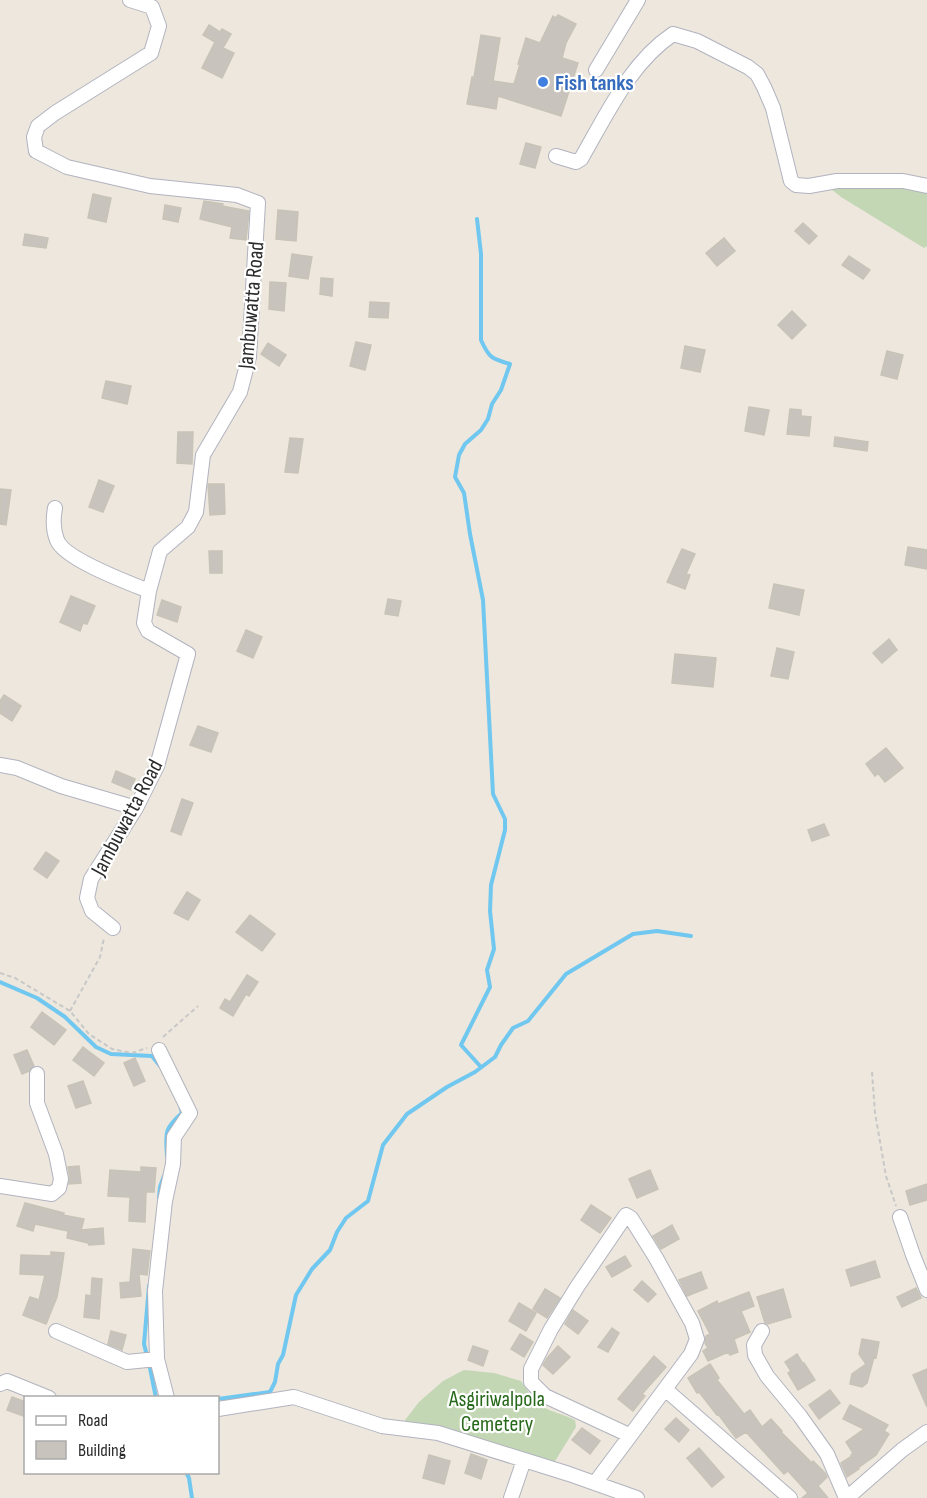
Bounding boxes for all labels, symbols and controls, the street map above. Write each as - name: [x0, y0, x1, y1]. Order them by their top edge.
- place label: Fish tanks: [555, 70, 634, 97]
- marker: Fish tanks: [536, 75, 550, 89]
- street label: Jambuwatta Road: [232, 240, 271, 371]
- street label: Jambuwatta Road: [85, 755, 169, 881]
- park label: Asgiriwalpola Cemetery: [448, 1386, 545, 1438]
- legend: [24, 1396, 219, 1474]
- text: Road: [78, 1410, 108, 1431]
- text: Building: [78, 1440, 126, 1461]

